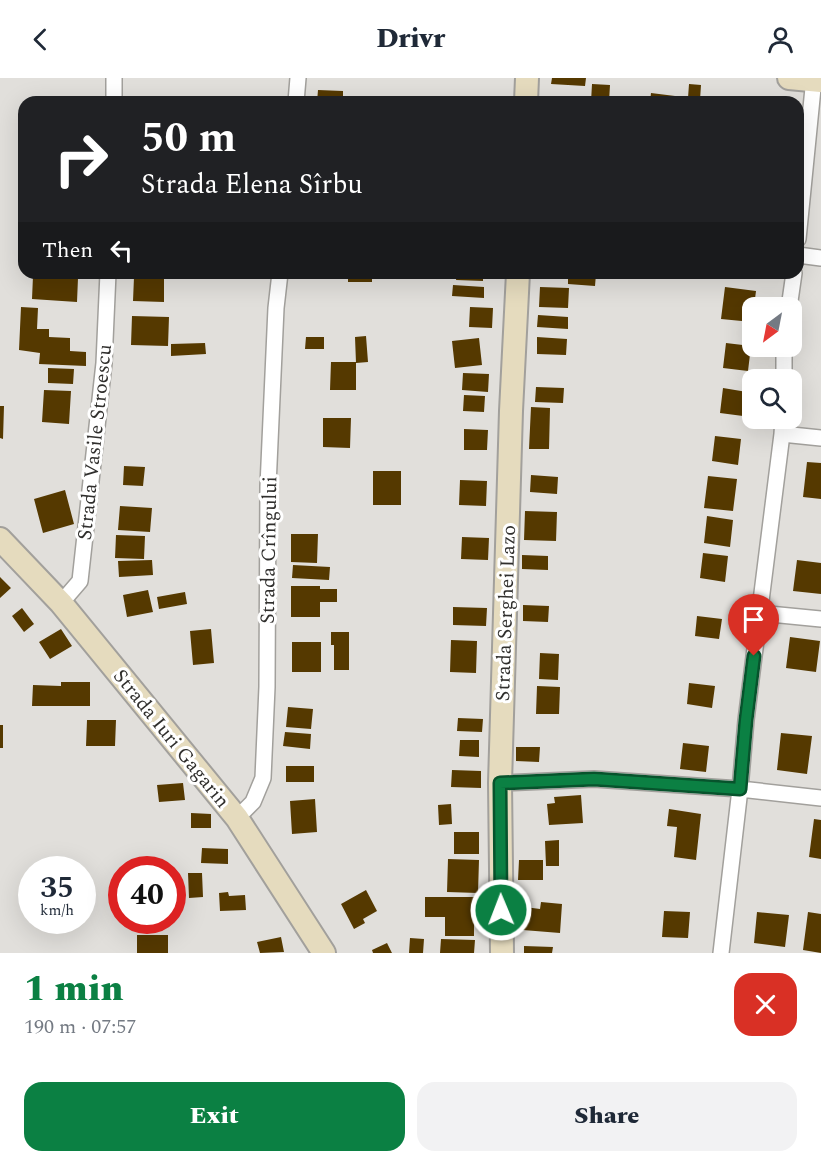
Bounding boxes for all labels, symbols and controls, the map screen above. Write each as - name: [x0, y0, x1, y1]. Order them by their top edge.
- text: Drivr: [376, 18, 445, 60]
- icon: back: [24, 23, 57, 56]
- icon: person: [764, 23, 797, 56]
- text: 50 m: [141, 107, 236, 170]
- icon: right: [42, 120, 120, 198]
- text: Strada Elena Sîrbu: [141, 164, 363, 206]
- text: Then: [42, 234, 93, 267]
- icon: left: [105, 234, 138, 267]
- north arrow: [742, 297, 802, 357]
- map controls: [742, 297, 802, 429]
- street label: Strada Vasile Stroescu: [70, 343, 120, 542]
- button: search: [742, 369, 802, 429]
- street label: Strada Crîngului: [253, 476, 285, 624]
- street label: Strada Serghei Lazo: [488, 524, 524, 702]
- pin: [728, 594, 779, 656]
- icon: arrive: [737, 603, 770, 636]
- street label: Strada Iuri Gagarin: [106, 663, 237, 815]
- speed limit sign: 40: [108, 856, 186, 934]
- text: 35: [40, 865, 74, 911]
- position arrow: [469, 878, 533, 942]
- text: km/h: [40, 899, 74, 922]
- text: 1 min: [24, 962, 124, 1017]
- button: close: [734, 973, 797, 1036]
- text: 190 m · 07:57: [24, 1012, 136, 1042]
- button: Exit: [24, 1082, 405, 1151]
- button: Share: [417, 1082, 797, 1151]

